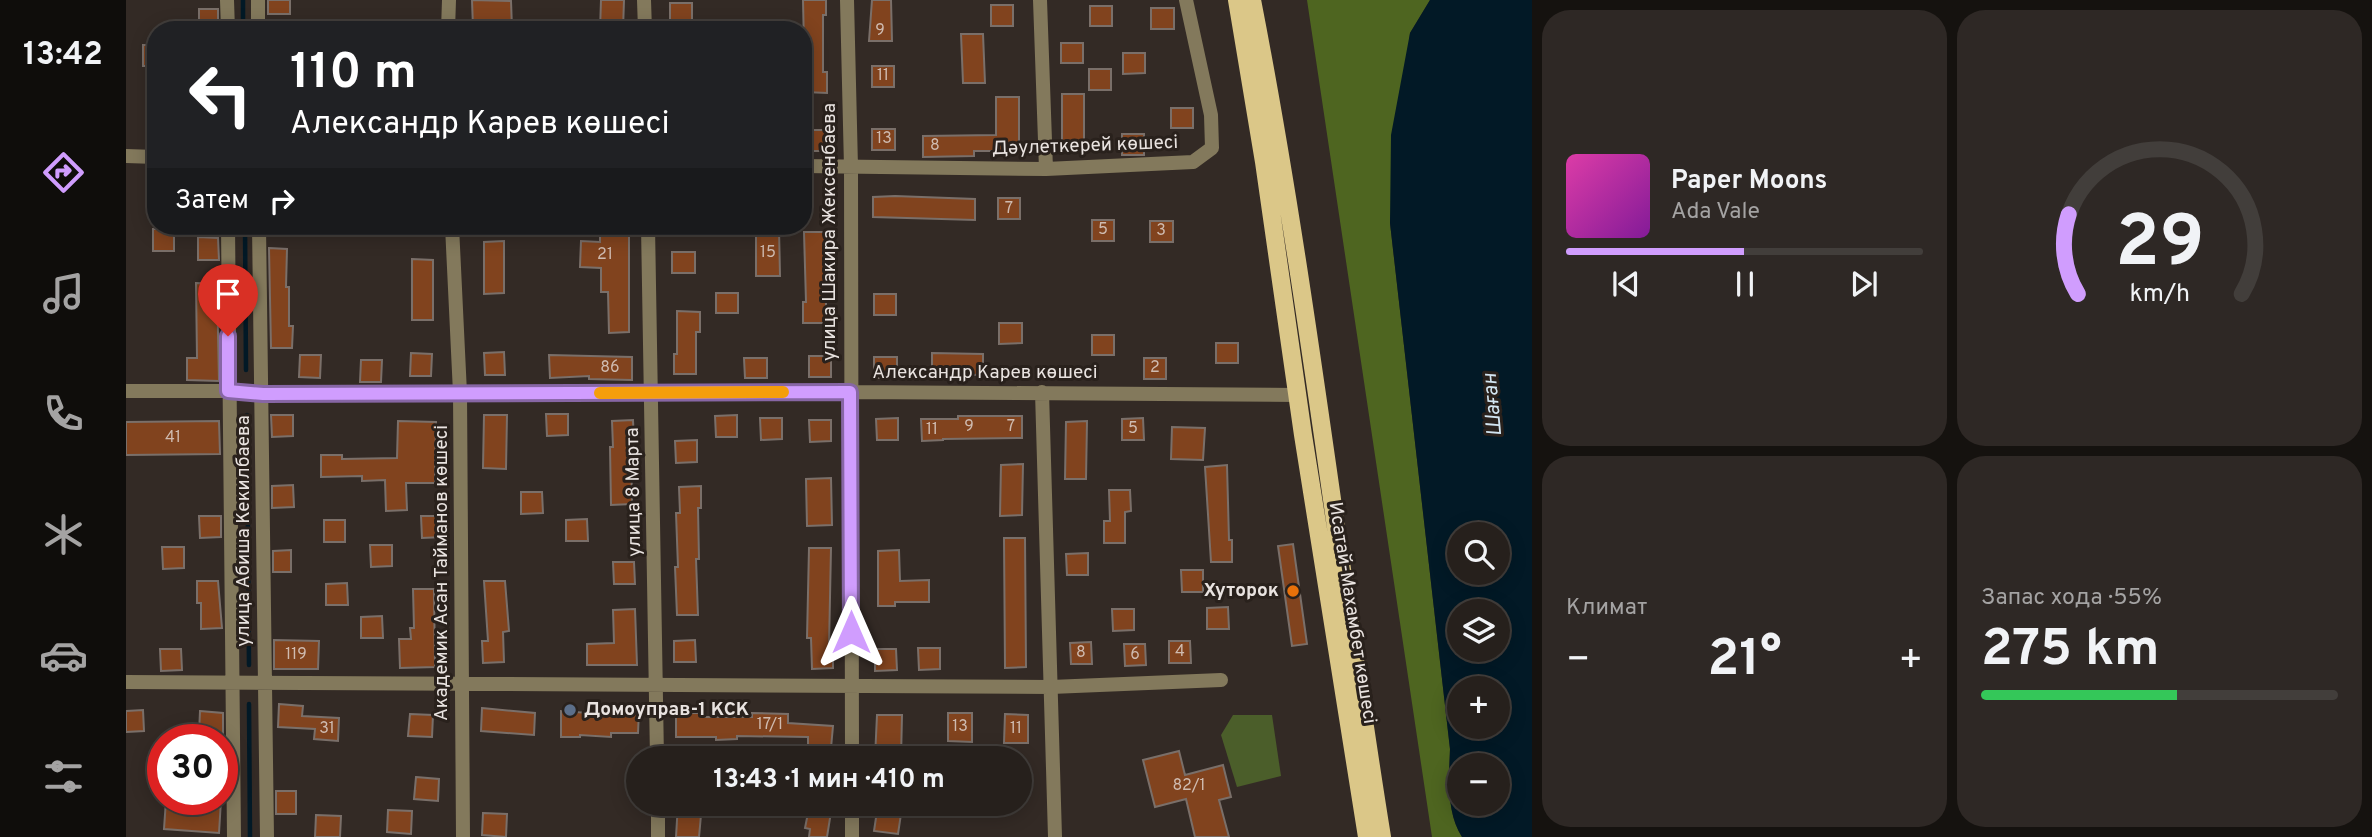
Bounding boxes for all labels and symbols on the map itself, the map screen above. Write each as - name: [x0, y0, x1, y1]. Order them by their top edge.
- house number: 9: [875, 21, 885, 41]
- house number: 11: [877, 66, 889, 86]
- street label: улица Шакира Жексенбаева: [818, 103, 842, 361]
- house number: 13: [876, 129, 892, 149]
- street label: Дәулеткерей көшесі: [991, 131, 1179, 161]
- house number: 8: [930, 136, 940, 156]
- house number: 7: [1005, 199, 1013, 219]
- house number: 5: [1098, 220, 1108, 240]
- house number: 3: [1156, 221, 1166, 241]
- house number: 15: [760, 243, 776, 263]
- house number: 21: [597, 245, 613, 265]
- pin: [198, 264, 258, 336]
- house number: 86: [600, 358, 620, 378]
- house number: 2: [1150, 358, 1160, 378]
- street label: Александр Карев көшесі: [872, 361, 1098, 385]
- water label: Шаған: [1477, 371, 1509, 438]
- street label: улица Абиша Кекилбаева: [232, 415, 256, 647]
- house number: 9: [964, 417, 974, 437]
- house number: 7: [1007, 417, 1015, 437]
- house number: 5: [1128, 419, 1138, 439]
- house number: 11: [926, 420, 938, 440]
- street label: Академик Асан Тайманов көшесі: [430, 425, 454, 721]
- street label: улица 8 Марта: [621, 427, 647, 557]
- house number: 41: [165, 428, 181, 448]
- street label: Исатай-Махамбет көшесі: [1323, 500, 1381, 726]
- place label: Хуторок: [1203, 579, 1279, 603]
- marker: Хуторок: [1285, 583, 1301, 599]
- position arrow: [814, 595, 888, 669]
- house number: 4: [1175, 642, 1185, 662]
- house number: 8: [1076, 643, 1086, 663]
- house number: 119: [285, 645, 307, 665]
- house number: 6: [1130, 645, 1140, 665]
- place label: Домоуправ-1 КСК: [584, 698, 749, 722]
- marker: Домоуправ-1 КСК: [562, 702, 578, 718]
- house number: 17/1: [757, 715, 783, 735]
- house number: 13: [952, 717, 968, 737]
- house number: 31: [319, 719, 335, 739]
- house number: 11: [1010, 719, 1022, 739]
- speed limit sign: 30: [147, 724, 238, 815]
- house number: 82/1: [1172, 776, 1206, 796]

